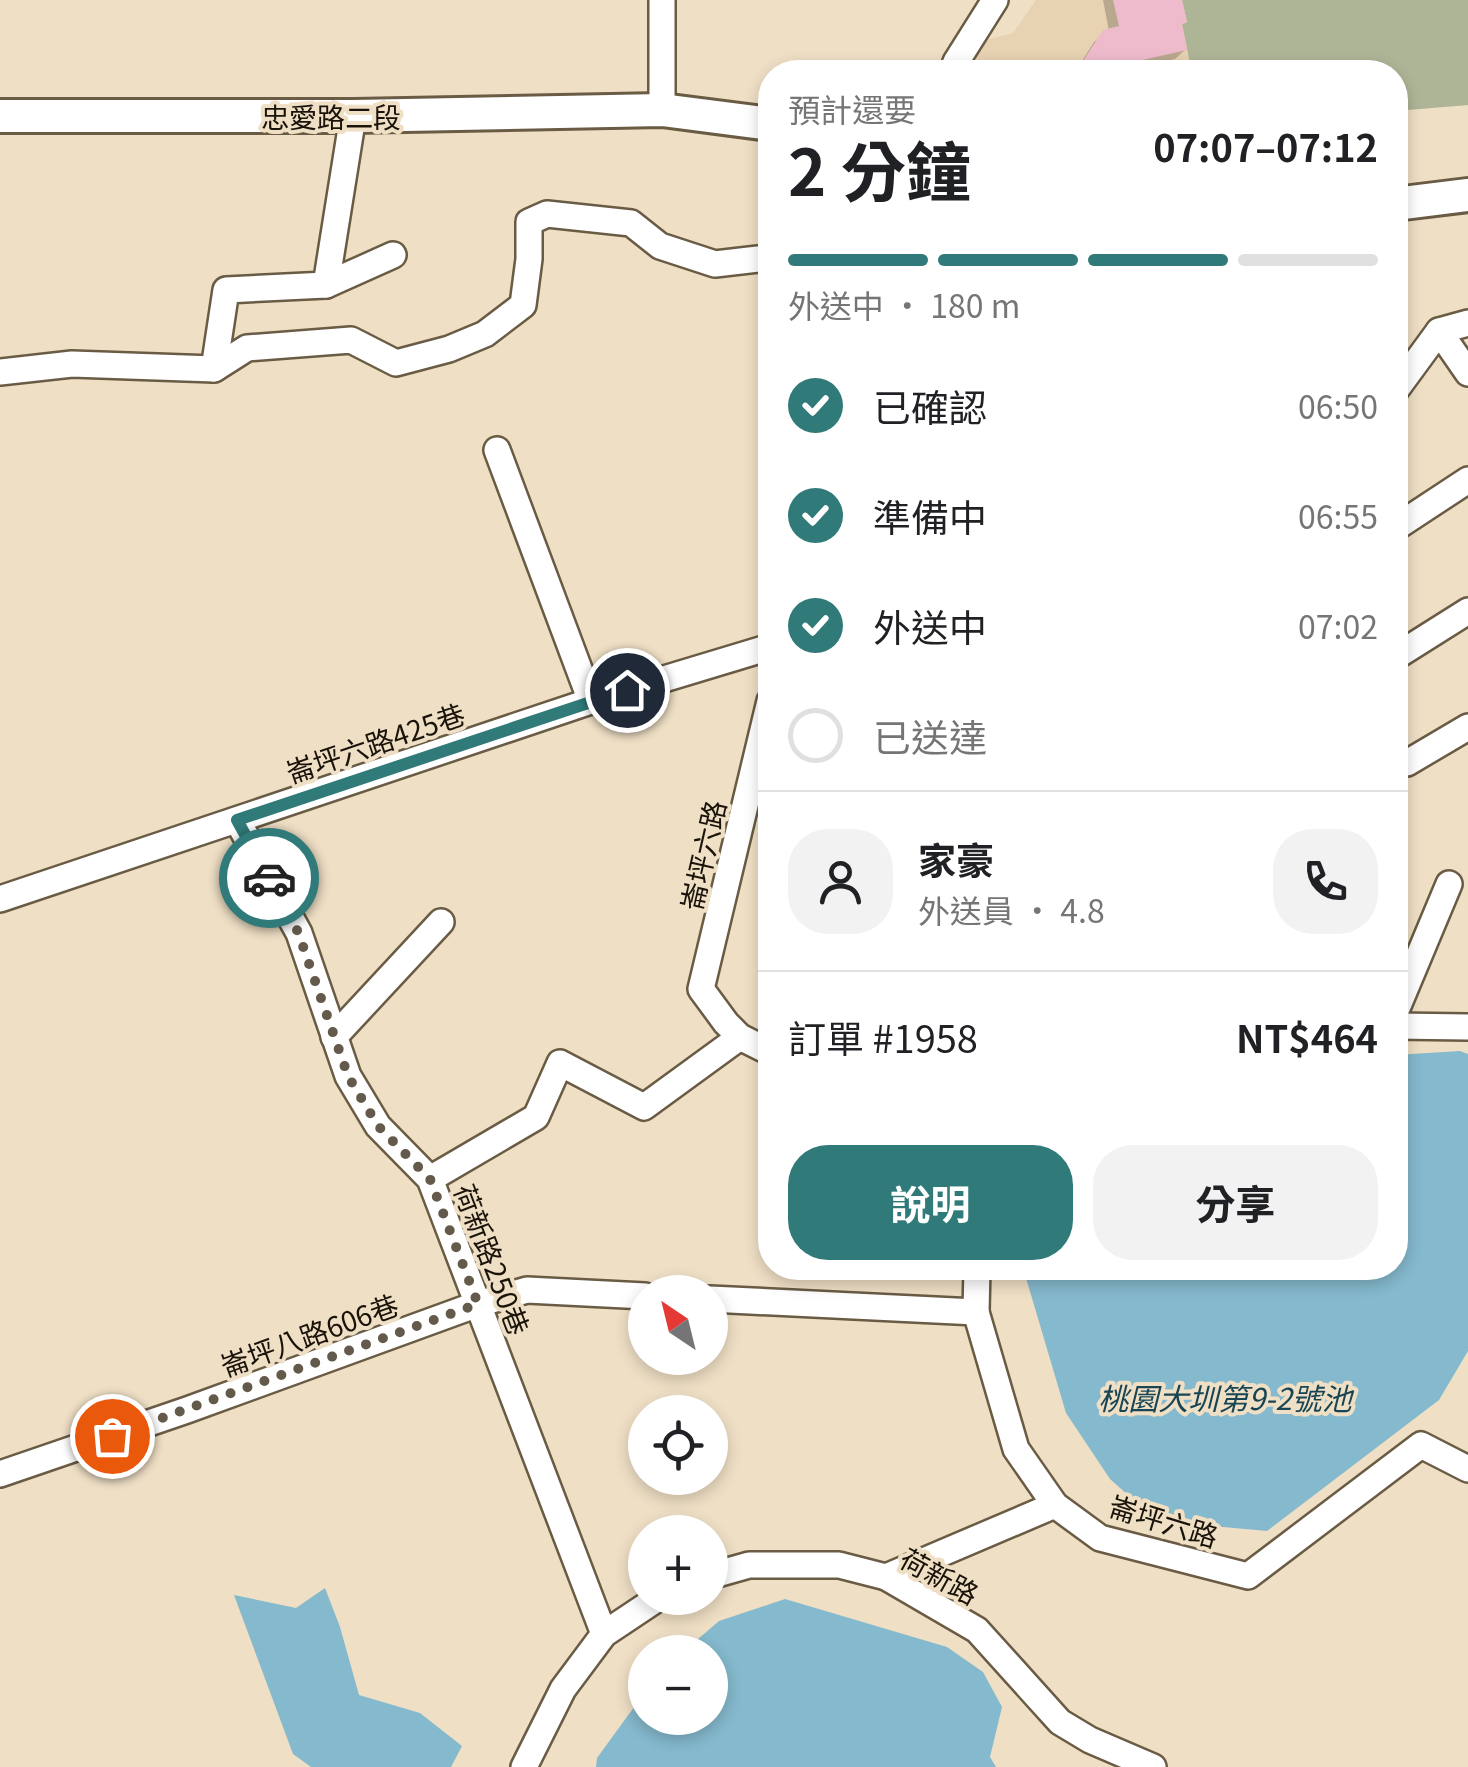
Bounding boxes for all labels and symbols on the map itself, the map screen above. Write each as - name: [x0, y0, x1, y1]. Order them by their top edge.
- street label: 忠愛路二段: [261, 96, 401, 136]
- pin: [585, 648, 670, 733]
- street label: 崙坪六路425巷: [280, 693, 470, 791]
- street label: 崙坪六路: [670, 796, 734, 914]
- courier: [219, 828, 319, 928]
- street label: 荷新路250巷: [446, 1178, 540, 1340]
- north arrow: [628, 1275, 728, 1375]
- street label: 崙坪八路606巷: [214, 1283, 404, 1385]
- water label: 桃園大圳第9-2號池: [1098, 1375, 1355, 1419]
- pin: [70, 1394, 155, 1479]
- street label: 崙坪六路: [1105, 1484, 1223, 1556]
- street label: 荷新路: [894, 1537, 986, 1613]

